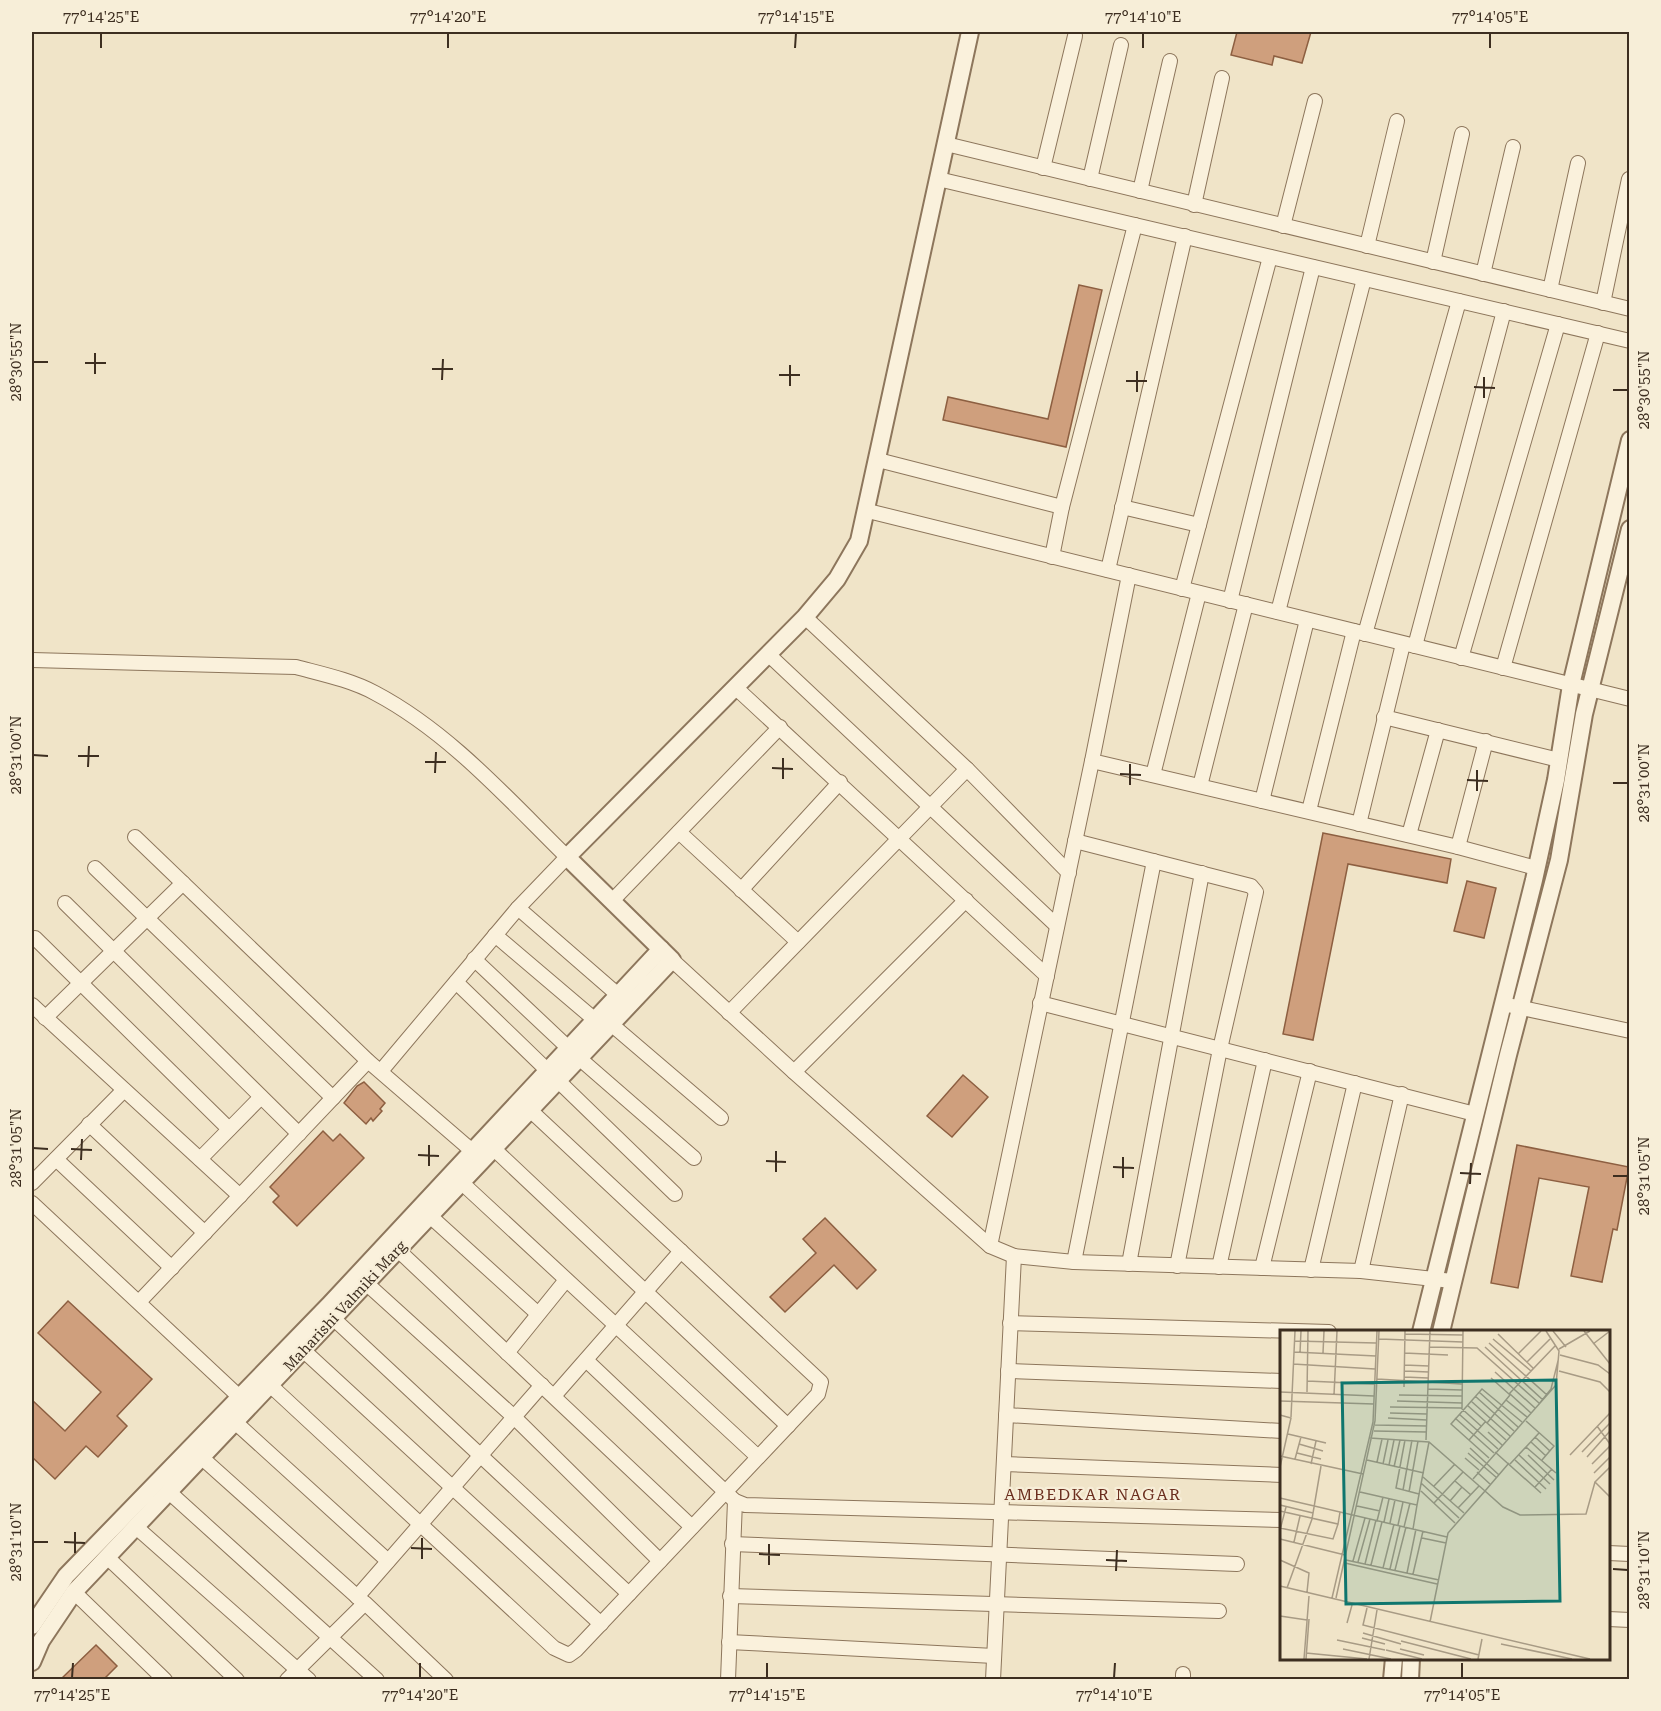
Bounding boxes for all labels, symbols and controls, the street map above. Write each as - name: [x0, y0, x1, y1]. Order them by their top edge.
- text: 77°14'25"E: [63, 8, 139, 26]
- text: 77°14'20"E: [410, 8, 486, 26]
- text: 77°14'15"E: [758, 8, 834, 26]
- text: 77°14'10"E: [1105, 8, 1181, 26]
- text: 77°14'05"E: [1452, 8, 1528, 26]
- text: 28°30'55"N: [7, 322, 25, 402]
- text: 28°30'55"N: [1635, 350, 1653, 430]
- text: 28°31'00"N: [7, 715, 25, 795]
- text: 28°31'00"N: [1635, 743, 1653, 823]
- text: 28°31'05"N: [7, 1108, 25, 1188]
- text: 28°31'05"N: [1635, 1136, 1653, 1216]
- street label: Maharishi Valmiki Marg: [280, 1237, 411, 1375]
- inset map: [1280, 1330, 1610, 1660]
- district label: AMBEDKAR NAGAR: [1004, 1485, 1182, 1504]
- text: 28°31'10"N: [7, 1502, 25, 1582]
- text: 28°31'10"N: [1635, 1530, 1653, 1610]
- text: 77°14'25"E: [34, 1686, 110, 1704]
- text: 77°14'20"E: [382, 1686, 458, 1704]
- text: 77°14'15"E: [729, 1686, 805, 1704]
- text: 77°14'10"E: [1076, 1686, 1152, 1704]
- text: 77°14'05"E: [1424, 1686, 1500, 1704]

